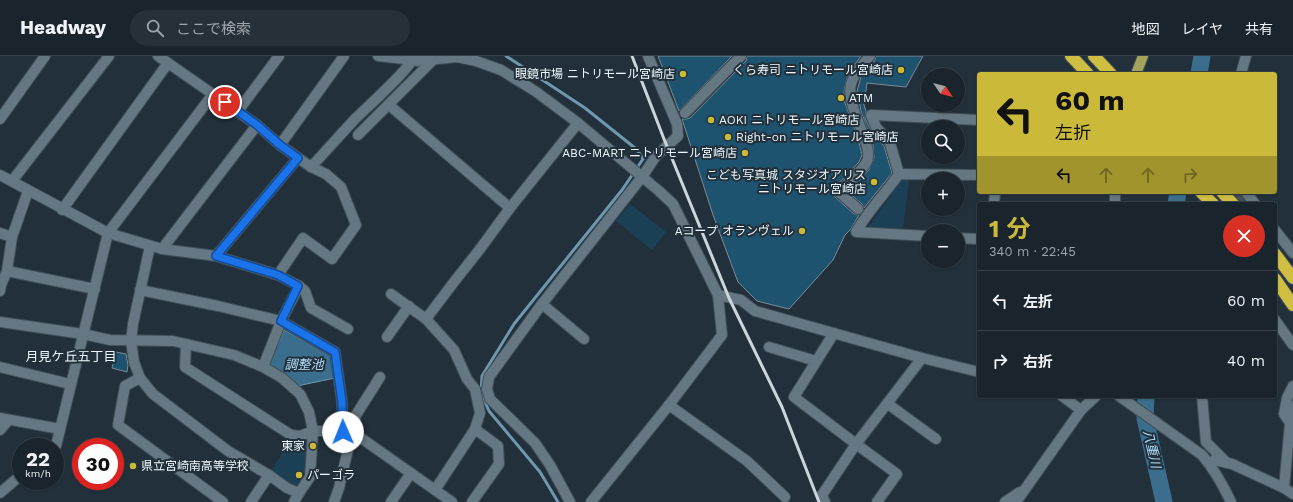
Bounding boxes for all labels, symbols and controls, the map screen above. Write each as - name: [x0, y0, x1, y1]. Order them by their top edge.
- search box: [130, 10, 410, 46]
- text: Headway: [20, 16, 106, 39]
- icon: search: [144, 17, 166, 39]
- text: ここで検索: [176, 20, 251, 38]
- text: 地図: [1131, 21, 1159, 37]
- text: レイヤ: [1181, 21, 1223, 37]
- text: 共有: [1245, 21, 1273, 37]
- place label: くら寿司 ニトリモール宮崎店: [733, 63, 893, 77]
- marker: くら寿司 ニトリモール宮崎店: [896, 65, 906, 75]
- place label: 眼鏡市場 ニトリモール宮崎店: [515, 67, 675, 81]
- north arrow: [921, 68, 965, 112]
- map controls: [921, 68, 965, 268]
- marker: 眼鏡市場 ニトリモール宮崎店: [678, 69, 688, 79]
- text: 60 m: [1055, 84, 1125, 117]
- pin: [208, 85, 242, 119]
- icon: left: [989, 88, 1041, 140]
- icon: arrive: [214, 91, 236, 113]
- place label: ATM: [849, 91, 873, 105]
- marker: ATM: [836, 93, 846, 103]
- place label: AOKI ニトリモール宮崎店: [719, 113, 859, 127]
- marker: AOKI ニトリモール宮崎店: [706, 115, 716, 125]
- button: search: [921, 120, 965, 164]
- text: 左折: [1055, 122, 1091, 143]
- place label: Right-on ニトリモール宮崎店: [736, 130, 899, 144]
- marker: Right-on ニトリモール宮崎店: [723, 132, 733, 142]
- place label: ABC-MART ニトリモール宮崎店: [562, 146, 737, 160]
- marker: ABC-MART ニトリモール宮崎店: [740, 148, 750, 158]
- icon: left: [1053, 164, 1075, 186]
- icon: ahead: [1095, 164, 1117, 186]
- icon: ahead: [1137, 164, 1159, 186]
- icon: right: [1179, 164, 1201, 186]
- place label: こども写真城 スタジオアリス ニトリモール宮崎店: [706, 168, 866, 196]
- button: +: [921, 172, 965, 216]
- marker: こども写真城 スタジオアリス ニトリモール宮崎店: [869, 177, 879, 187]
- text: 1 分: [989, 215, 1030, 243]
- button: close: [1223, 215, 1265, 257]
- place label: Aコープ オランヴェル: [675, 224, 794, 238]
- button: −: [921, 224, 965, 268]
- marker: Aコープ オランヴェル: [797, 226, 807, 236]
- text: 340 m · 22:45: [989, 244, 1076, 259]
- icon: left: [989, 290, 1011, 312]
- text: 60 m: [1227, 292, 1265, 310]
- text: 左折: [1023, 293, 1053, 311]
- district label: 月見ケ丘五丁目: [25, 349, 117, 364]
- icon: right: [989, 350, 1011, 372]
- text: 40 m: [1227, 352, 1265, 370]
- text: 右折: [1023, 353, 1053, 371]
- water label: 調整池: [284, 357, 325, 372]
- position arrow: [322, 411, 364, 453]
- water label: 八重川: [1140, 428, 1164, 472]
- speed limit sign: 30: [72, 438, 124, 490]
- place label: 東家: [281, 439, 305, 453]
- marker: 東家: [308, 441, 318, 451]
- text: 22: [26, 447, 50, 471]
- place label: 県立宮崎南高等学校: [141, 459, 249, 473]
- marker: 県立宮崎南高等学校: [128, 461, 138, 471]
- text: km/h: [25, 468, 51, 479]
- place label: パーゴラ: [307, 468, 355, 482]
- marker: パーゴラ: [294, 470, 304, 480]

